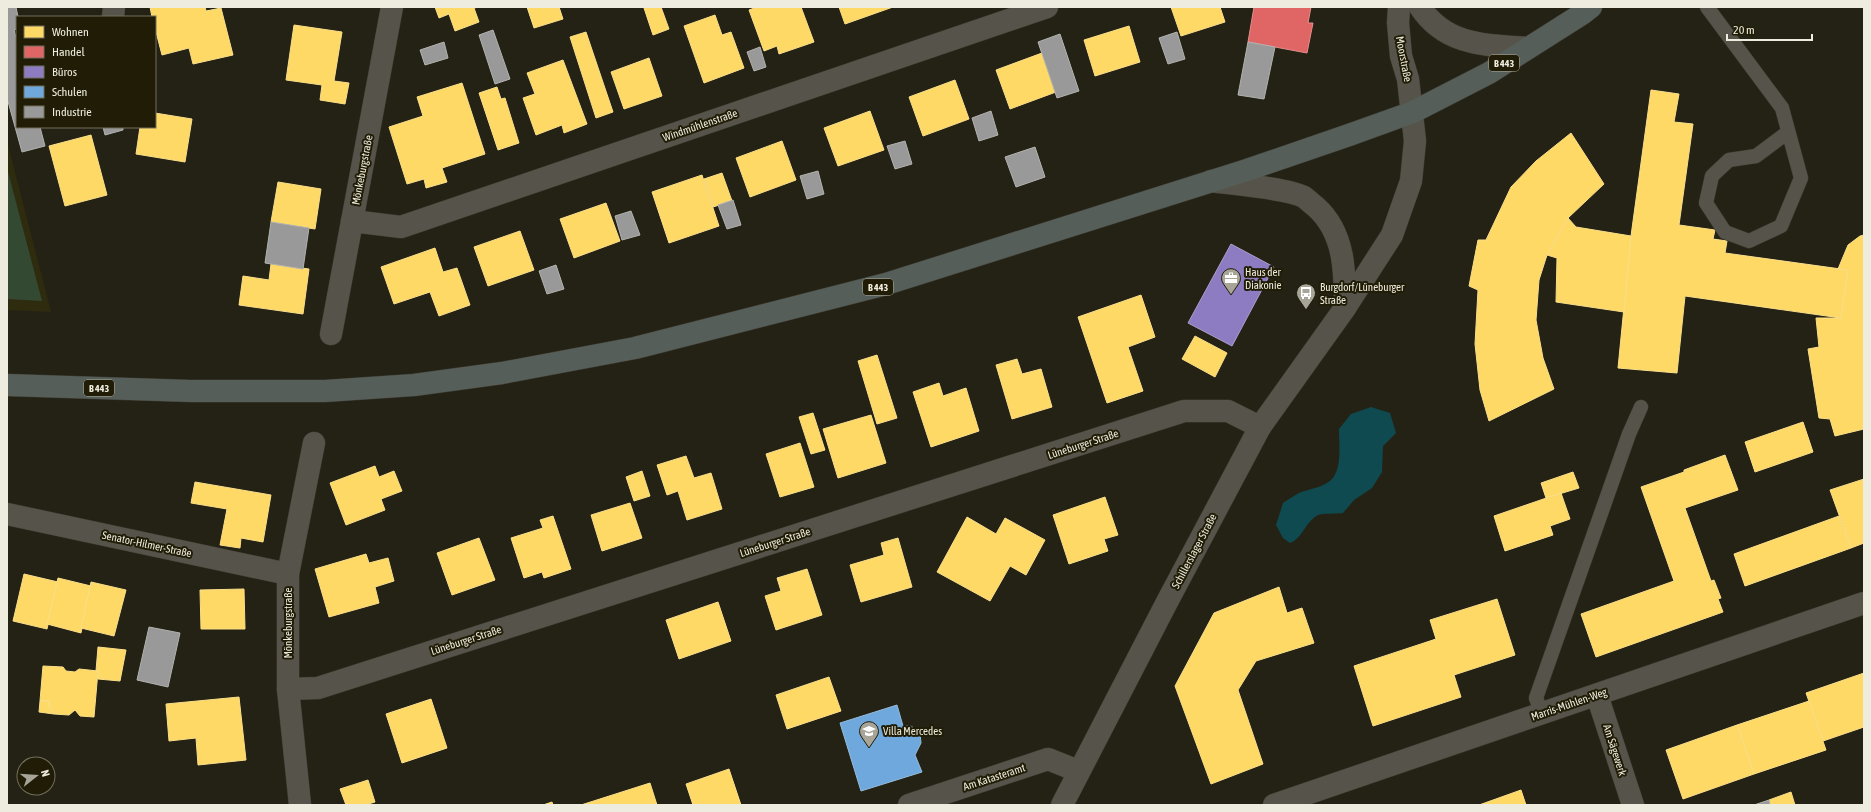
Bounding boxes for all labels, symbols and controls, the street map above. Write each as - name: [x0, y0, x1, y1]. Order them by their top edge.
- legend: [16, 16, 156, 128]
- scale bar: [1727, 16, 1812, 42]
- text: 20 m: [1733, 23, 1755, 37]
- text: Wohnen: [52, 25, 89, 39]
- street label: Moorstraße: [1394, 35, 1414, 83]
- text: Handel: [52, 45, 86, 59]
- road number: B 443: [1489, 55, 1519, 71]
- text: Büros: [52, 65, 77, 79]
- text: Schulen: [52, 85, 87, 99]
- text: Industrie: [52, 105, 92, 119]
- street label: Windmühlenstraße: [661, 107, 739, 143]
- street label: Mönkeburgstraße: [349, 134, 375, 206]
- place label: Haus der Diakonie: [1245, 266, 1281, 291]
- office icon: Haus der Diakonie: [1220, 267, 1242, 295]
- road number: B 443: [863, 279, 893, 295]
- place label: Burgdorf/Lüneburger Straße: [1320, 281, 1405, 306]
- bus stop icon: Burgdorf/Lüneburger Straße: [1295, 282, 1317, 310]
- road number: B 443: [84, 380, 114, 396]
- street label: Lüneburger Straße: [1046, 427, 1120, 461]
- street label: Schillerslager Straße: [1169, 512, 1219, 590]
- street label: Lüneburger Straße: [738, 525, 812, 559]
- street label: Senator-Hilmer-Straße: [101, 529, 193, 559]
- street label: Mönkeburgstraße: [282, 587, 294, 659]
- street label: Lüneburger Straße: [429, 623, 503, 657]
- street label: Marris-Mühlen-Weg: [1529, 685, 1609, 723]
- school or university icon: Villa Mercedes: [858, 720, 880, 748]
- street label: Am Sägewerk: [1601, 723, 1629, 777]
- place label: Villa Mercedes: [883, 725, 942, 737]
- north arrow: [16, 756, 56, 796]
- street label: Am Katasteramt: [961, 761, 1027, 793]
- text: N: [39, 768, 52, 778]

